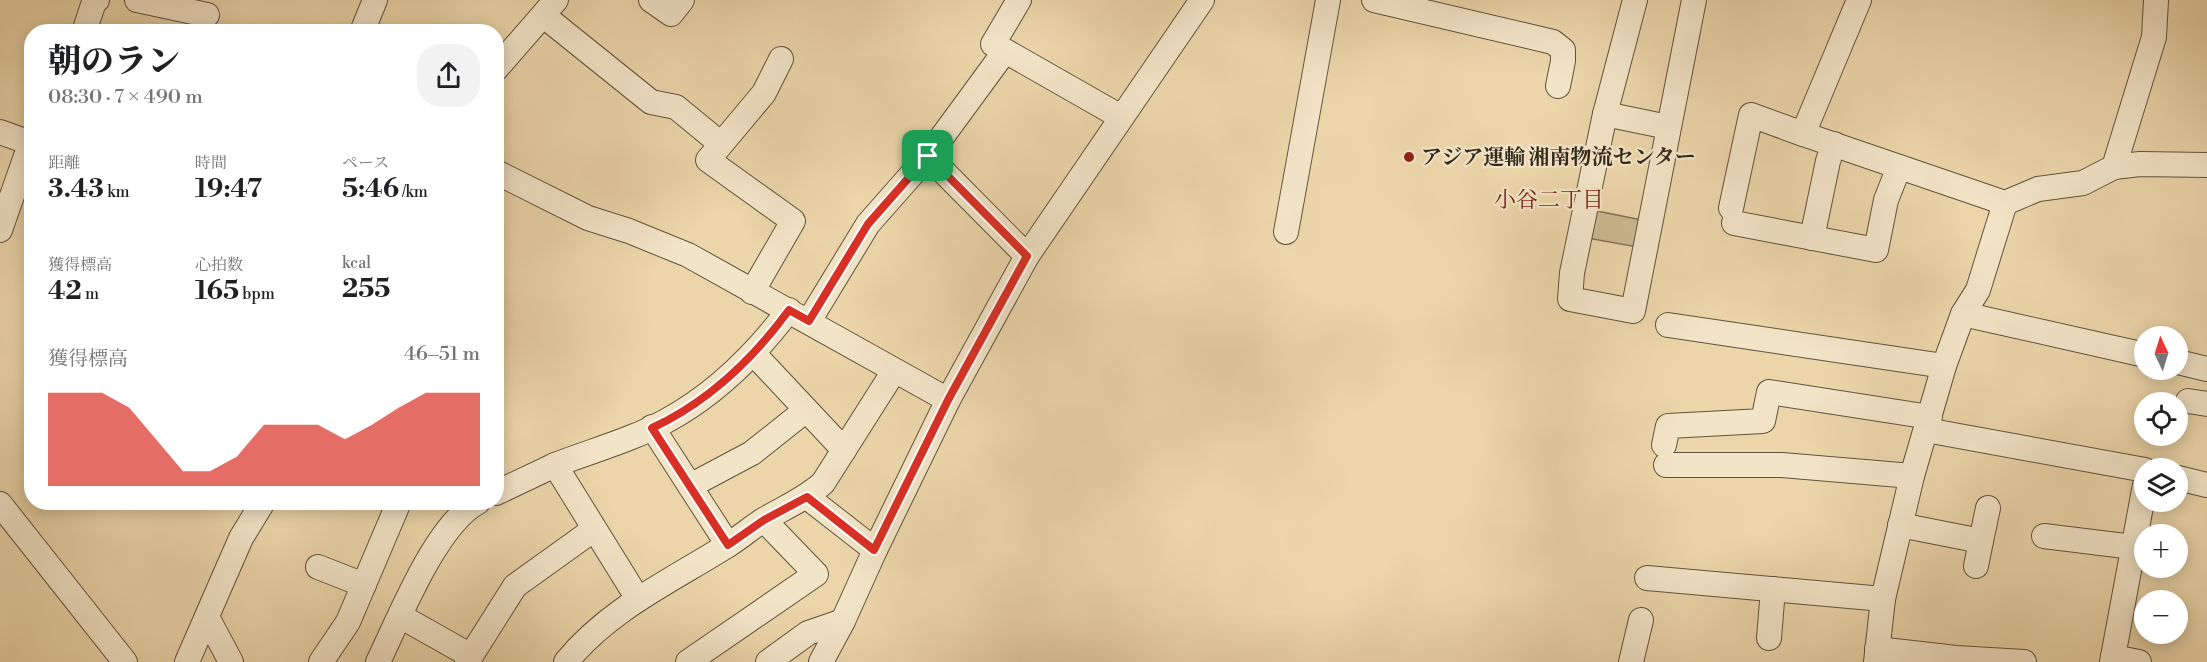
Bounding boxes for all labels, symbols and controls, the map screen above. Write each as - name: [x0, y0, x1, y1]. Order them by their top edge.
- text: 朝のラン: [48, 42, 180, 83]
- button: share: [417, 44, 480, 107]
- text: 08:30 · 7 × 490 m: [48, 85, 203, 110]
- pin: [902, 130, 953, 181]
- icon: arrive: [911, 139, 944, 172]
- place label: アジア運輸 湘南物流センター: [1421, 145, 1696, 171]
- marker: アジア運輸 湘南物流センター: [1402, 150, 1416, 164]
- text: 距離: [48, 153, 80, 173]
- text: 時間: [195, 153, 227, 173]
- text: ペース: [342, 153, 389, 173]
- text: 3.43: [48, 173, 104, 205]
- text: 19:47: [195, 173, 262, 205]
- text: 5:46: [342, 173, 399, 205]
- text: km: [104, 182, 130, 202]
- text: /km: [399, 182, 428, 202]
- district label: 小谷二丁目: [1494, 187, 1604, 214]
- text: kcal: [342, 253, 371, 273]
- text: 獲得標高: [48, 255, 112, 275]
- text: 心拍数: [195, 255, 243, 275]
- text: 255: [342, 273, 391, 305]
- text: 42: [48, 275, 82, 307]
- text: 165: [195, 275, 239, 307]
- text: m: [82, 284, 99, 304]
- text: bpm: [239, 284, 275, 304]
- north arrow: [2134, 326, 2188, 380]
- map controls: [2134, 326, 2188, 644]
- text: 46–51 m: [404, 342, 480, 367]
- text: 獲得標高: [48, 347, 128, 372]
- button: locate: [2134, 392, 2188, 446]
- button: layers: [2134, 458, 2188, 512]
- button: +: [2134, 524, 2188, 578]
- button: −: [2134, 590, 2188, 644]

